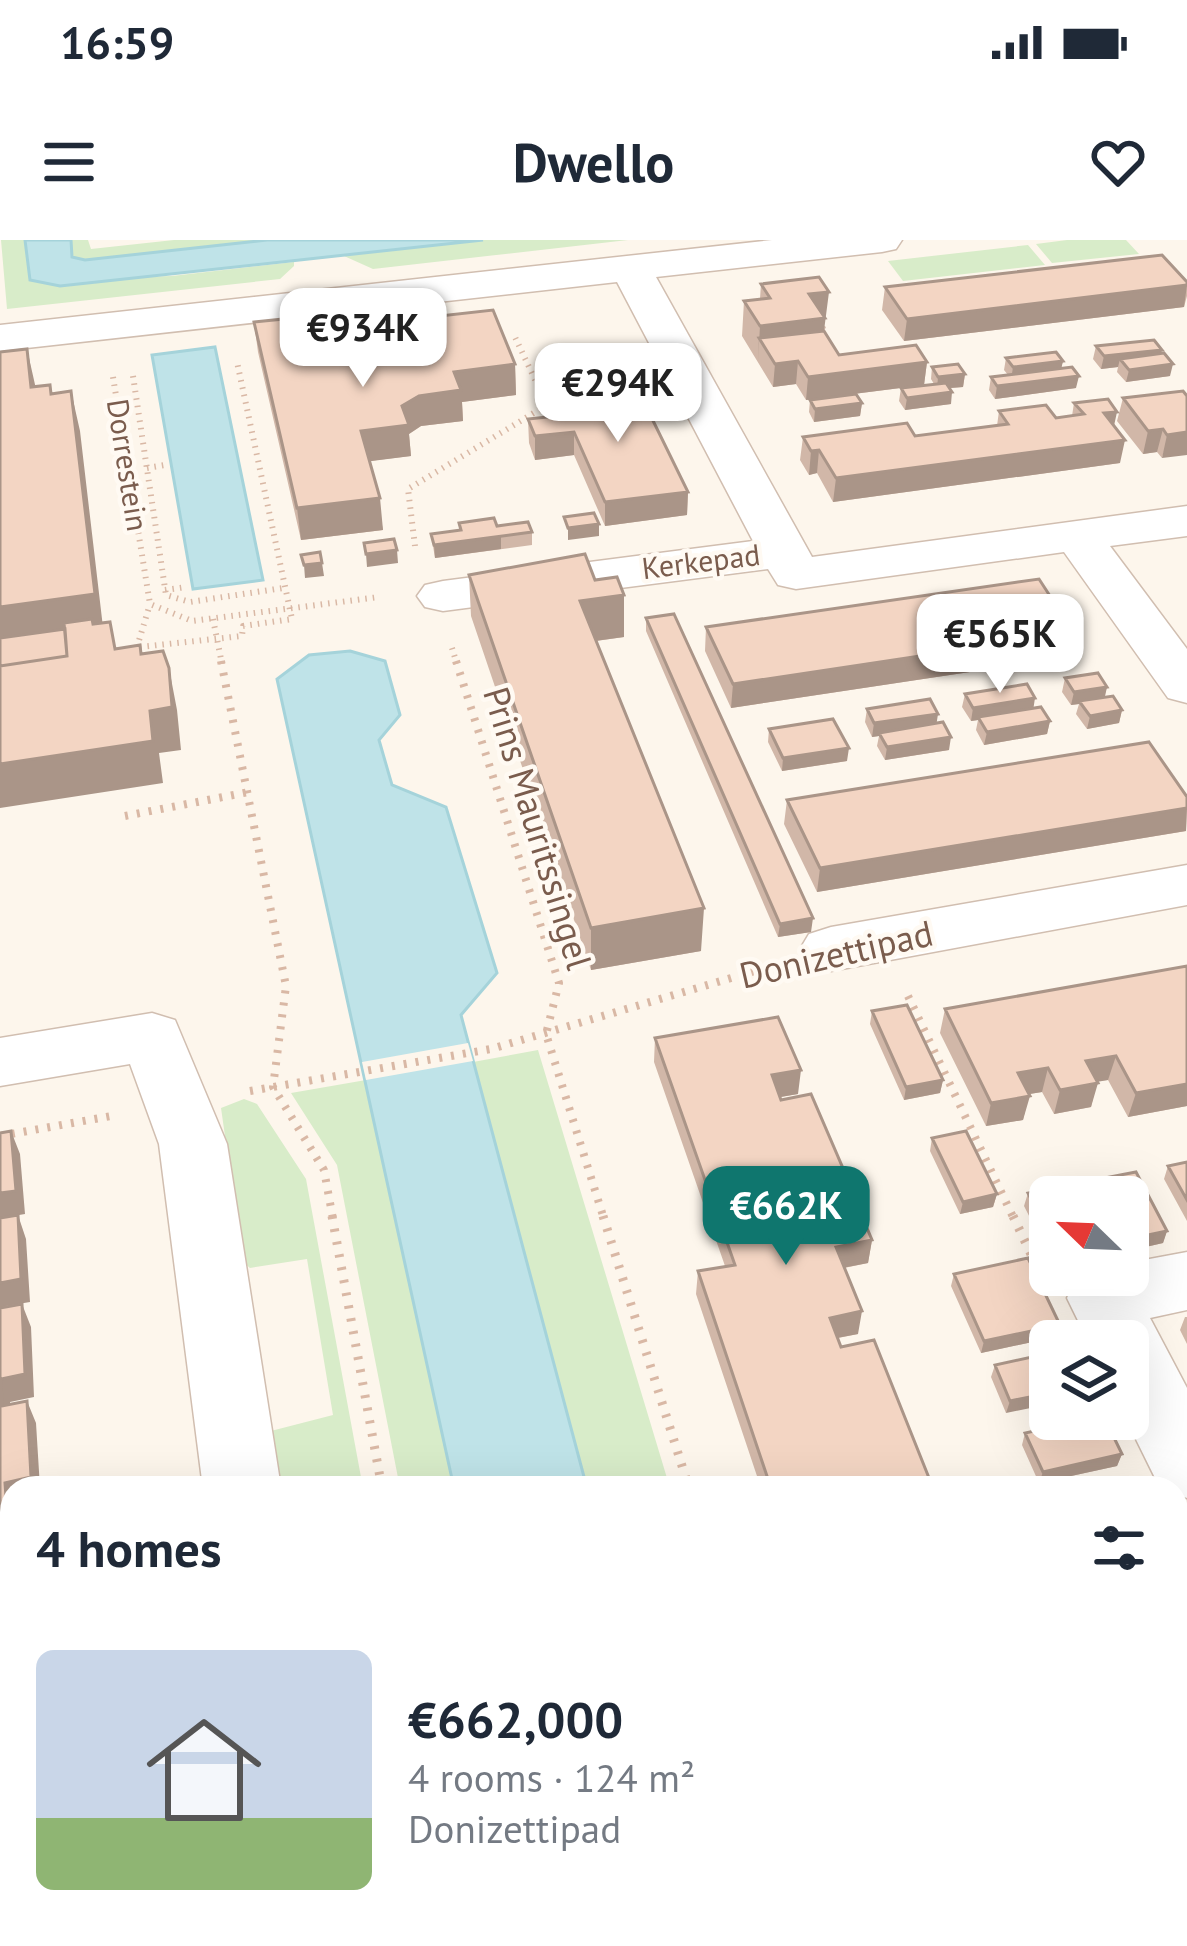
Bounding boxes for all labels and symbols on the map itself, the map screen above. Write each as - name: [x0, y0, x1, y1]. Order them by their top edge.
- pin: €934K: [279, 288, 447, 390]
- pin: €294K: [534, 343, 702, 445]
- street label: Dorrestein: [99, 396, 158, 534]
- street label: Kerkepad: [639, 534, 762, 587]
- pin: €565K: [916, 594, 1084, 696]
- street label: Prins Mauritssingel: [473, 681, 604, 975]
- street label: Donizettipad: [735, 908, 937, 999]
- pin: €662K: [702, 1166, 870, 1268]
- north arrow: [1029, 1176, 1149, 1296]

